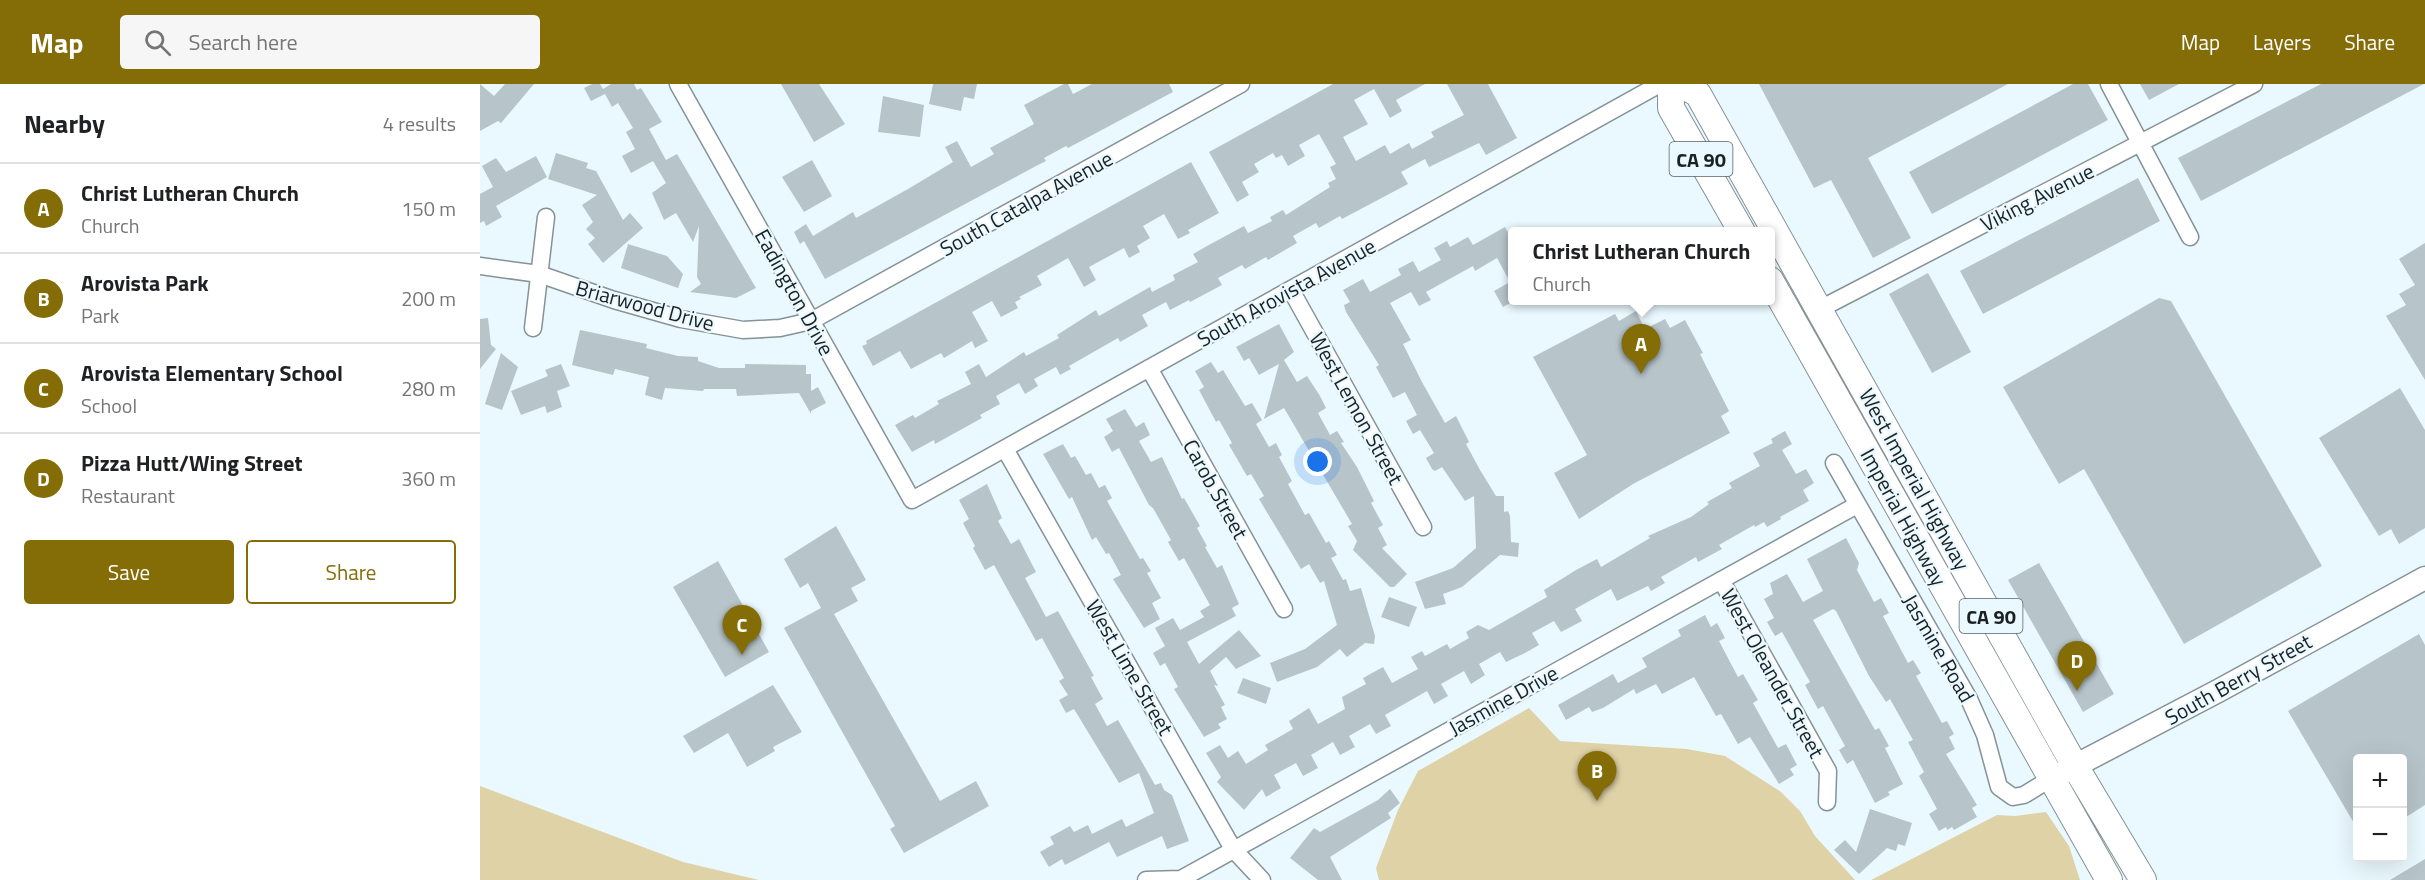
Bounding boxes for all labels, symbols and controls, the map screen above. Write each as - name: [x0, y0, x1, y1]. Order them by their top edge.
- search box: [120, 15, 540, 69]
- text: Map: [30, 21, 84, 64]
- text: Search here: [189, 25, 298, 59]
- icon: search: [141, 26, 174, 59]
- text: Map: [2181, 26, 2220, 58]
- text: Layers: [2253, 26, 2311, 58]
- text: Share: [2344, 26, 2395, 58]
- text: Nearby: [24, 104, 105, 143]
- text: 4 results: [383, 108, 456, 139]
- street label: South Catalpa Avenue: [934, 142, 1118, 264]
- road number: CA 90: [1670, 142, 1732, 176]
- street label: Viking Avenue: [1975, 155, 2099, 239]
- text: Christ Lutheran Church: [81, 176, 299, 210]
- text: A: [37, 193, 50, 224]
- text: 150 m: [401, 193, 456, 224]
- text: Church: [81, 210, 139, 241]
- street label: Eadington Drive: [747, 223, 843, 361]
- popup: [1508, 227, 1775, 305]
- street label: South Arovista Avenue: [1191, 230, 1381, 354]
- text: Christ Lutheran Church: [1532, 234, 1751, 268]
- text: Arovista Park: [81, 266, 209, 300]
- text: Church: [1532, 268, 1591, 299]
- street label: Briarwood Drive: [572, 271, 718, 339]
- text: B: [37, 283, 50, 314]
- text: 200 m: [401, 283, 456, 314]
- text: Park: [81, 300, 119, 331]
- pin: A: [1622, 324, 1660, 374]
- street label: West Lemon Street: [1302, 326, 1412, 491]
- text: Arovista Elementary School: [81, 356, 343, 390]
- text: C: [38, 373, 49, 404]
- text: 280 m: [401, 373, 456, 404]
- street label: West Imperial Highway: [1855, 384, 1975, 574]
- text: School: [81, 390, 137, 421]
- street label: Carob Street: [1175, 433, 1257, 545]
- street label: Imperial Highway: [1856, 444, 1952, 590]
- text: Pizza Hutt/Wing Street: [81, 446, 302, 480]
- your location: [1303, 447, 1332, 476]
- text: D: [37, 463, 50, 494]
- text: 360 m: [401, 463, 456, 494]
- text: Restaurant: [81, 480, 175, 511]
- button: Save: [24, 540, 234, 604]
- button: Share: [246, 540, 456, 604]
- street label: West Oleander Street: [1713, 582, 1833, 764]
- street label: Jasmine Road: [1895, 588, 1983, 708]
- street label: West Lime Street: [1078, 593, 1182, 741]
- road number: CA 90: [1960, 599, 2023, 633]
- pin: C: [722, 606, 762, 655]
- street label: South Berry Street: [2159, 625, 2318, 733]
- pin: D: [2058, 642, 2096, 691]
- street label: Jasmine Drive: [1442, 657, 1564, 743]
- pin: B: [1578, 752, 1616, 801]
- map controls: [2353, 754, 2407, 862]
- button: +: [2353, 754, 2407, 808]
- button: −: [2353, 808, 2407, 862]

